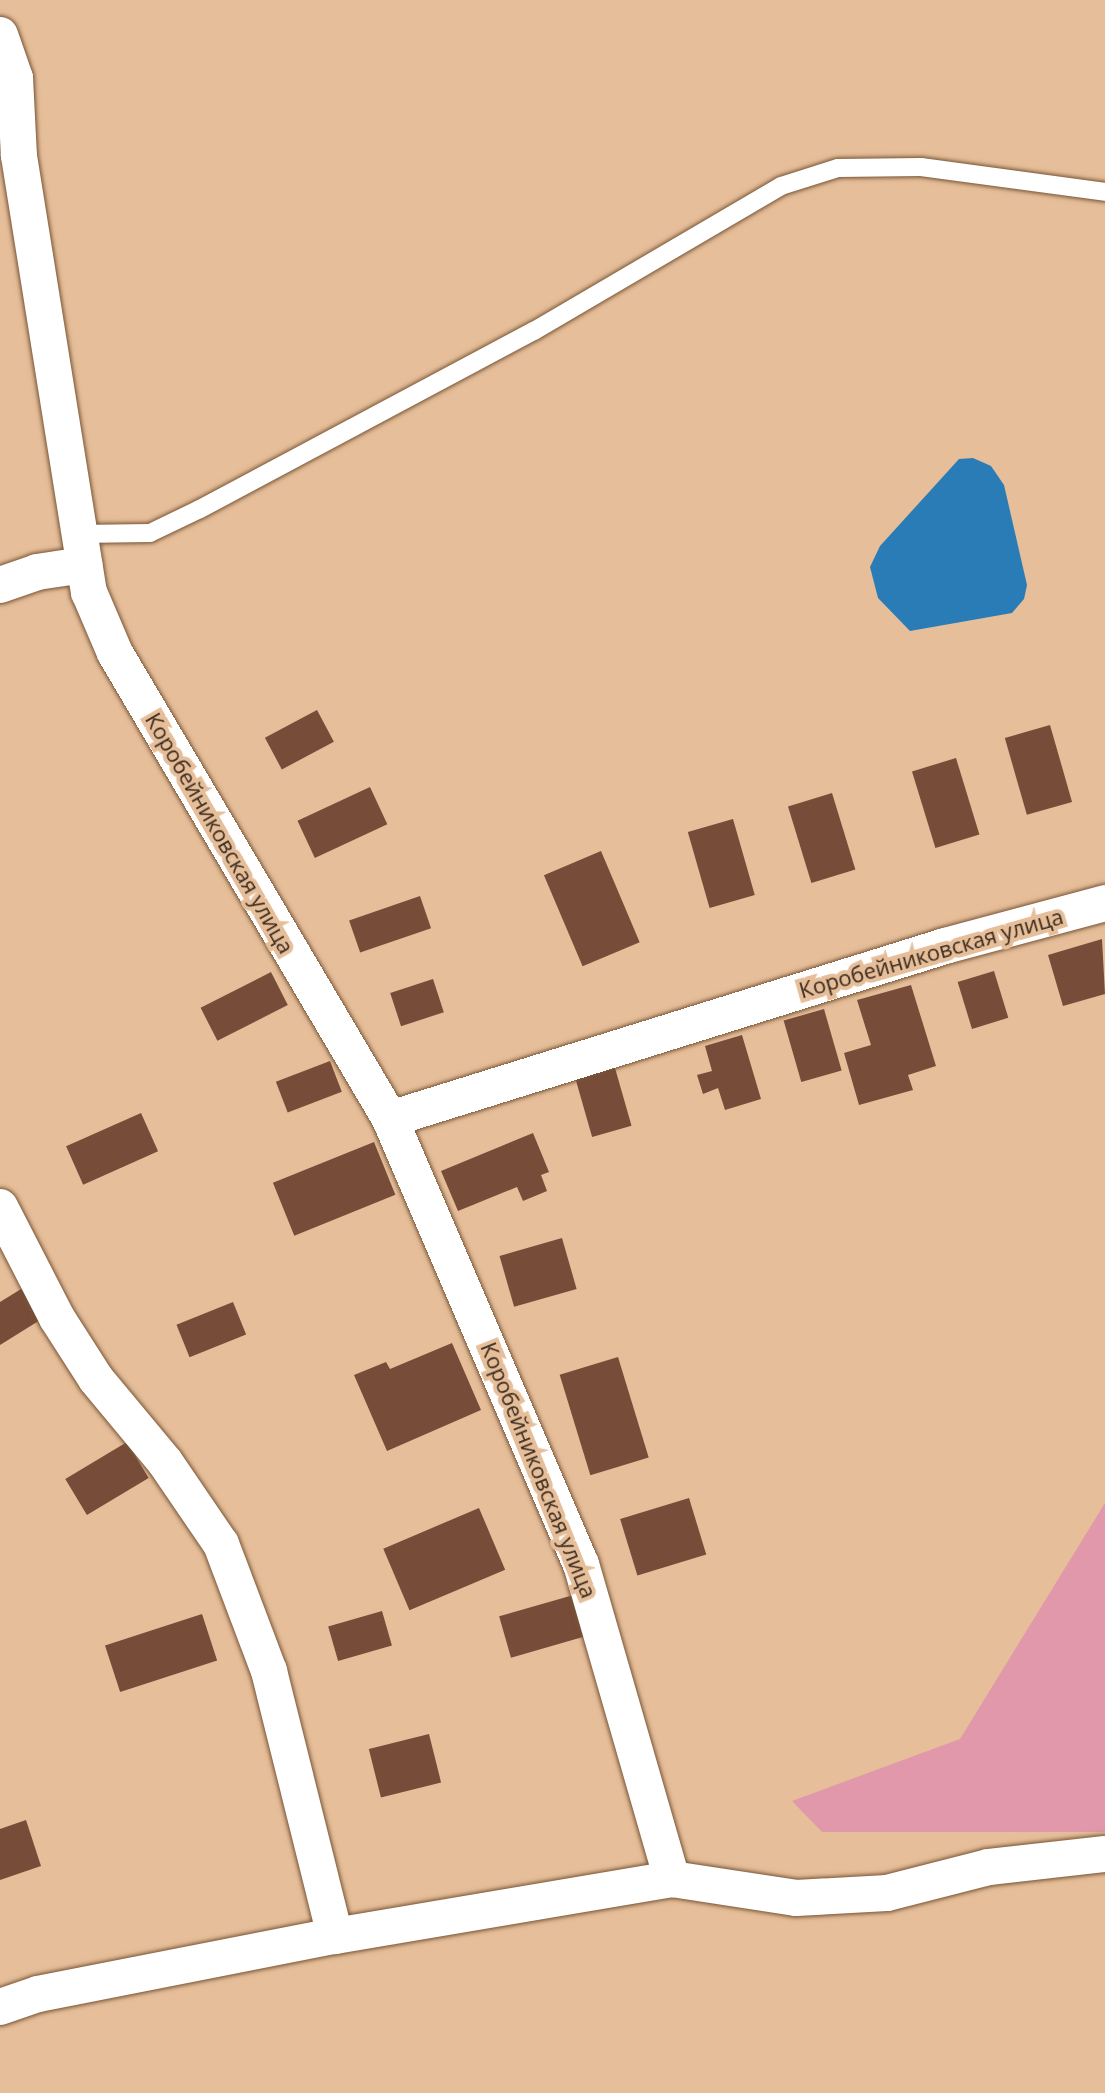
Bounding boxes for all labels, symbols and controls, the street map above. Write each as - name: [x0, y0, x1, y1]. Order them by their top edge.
- street label: Коробейниковская улица: [140, 708, 300, 958]
- street label: Коробейниковская улица: [796, 903, 1066, 1003]
- street label: Коробейниковская улица: [476, 1338, 602, 1602]

